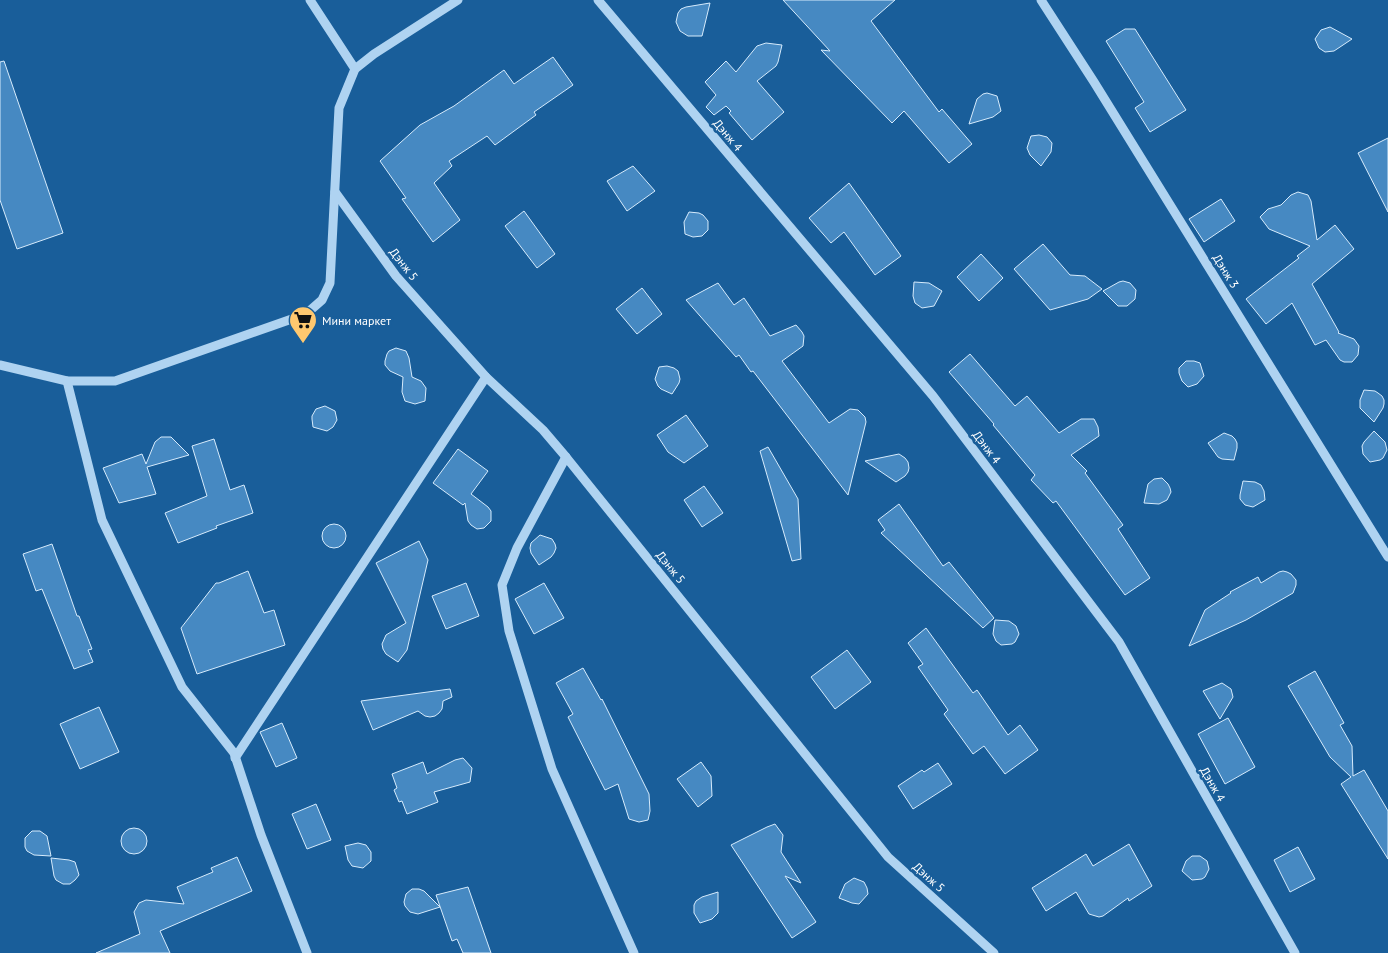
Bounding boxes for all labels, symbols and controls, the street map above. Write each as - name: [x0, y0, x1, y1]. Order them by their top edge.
- street label: Дэнж 4: [710, 116, 746, 155]
- street label: Дэнж 5: [386, 245, 422, 283]
- street label: Дэнж 3: [1210, 251, 1242, 291]
- supermarket icon: Мини маркет: [288, 305, 318, 344]
- place label: Мини маркет: [322, 313, 391, 328]
- street label: Дэнж 4: [970, 427, 1005, 467]
- street label: Дэнж 5: [653, 548, 689, 586]
- street label: Дэнж 4: [1197, 764, 1229, 804]
- street label: Дэнж 5: [910, 859, 948, 895]

